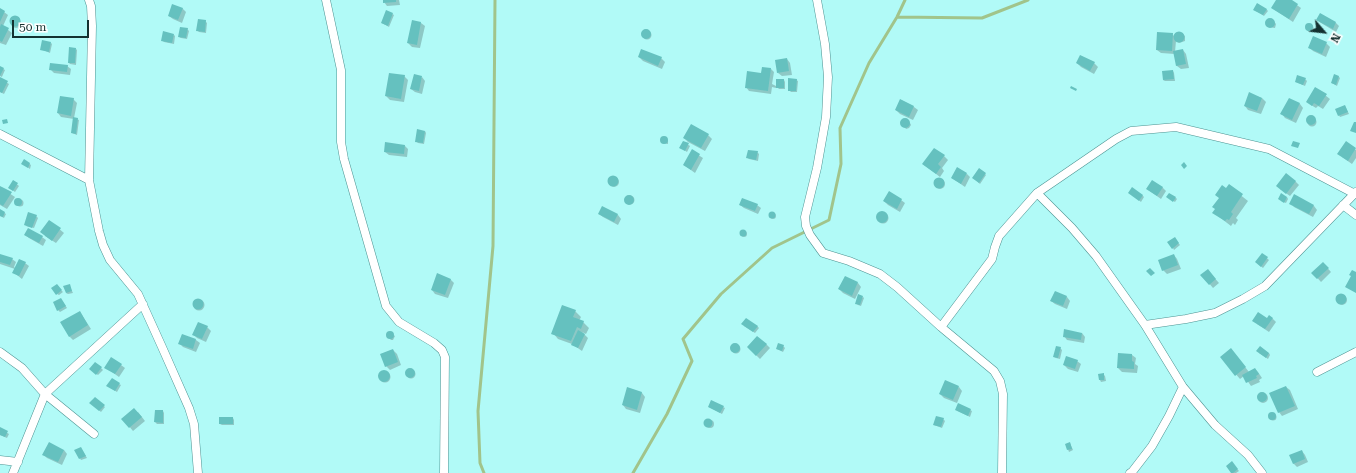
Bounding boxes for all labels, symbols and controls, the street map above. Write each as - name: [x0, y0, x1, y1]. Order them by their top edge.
- scale bar: [14, 12, 91, 38]
- north arrow: [1304, 12, 1344, 52]
- text: 50 m: [19, 20, 46, 34]
- text: N: [1327, 31, 1343, 45]

